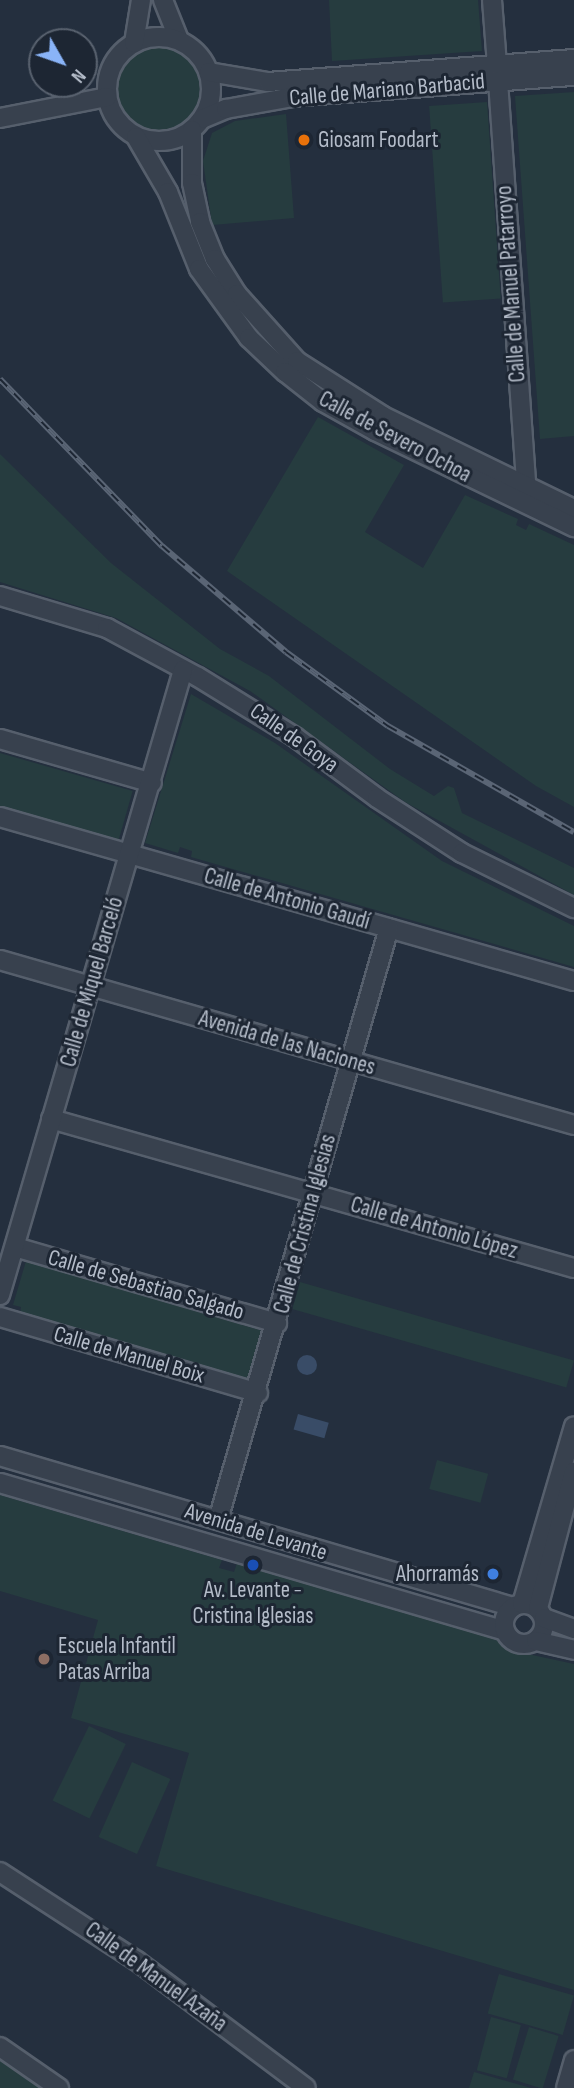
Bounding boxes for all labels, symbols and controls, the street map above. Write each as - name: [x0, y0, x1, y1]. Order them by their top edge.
- north arrow: [28, 28, 98, 98]
- text: N: [66, 64, 90, 87]
- street label: Calle de Mariano Barbacid: [288, 68, 486, 112]
- place label: Giosam Foodart: [318, 126, 439, 154]
- marker: Giosam Foodart: [296, 132, 312, 148]
- street label: Calle de Manuel Patarroyo: [490, 185, 532, 383]
- street label: Calle de Severo Ochoa: [314, 385, 476, 489]
- street label: Calle de Goya: [244, 697, 344, 779]
- street label: Calle de Antonio Gaudí: [201, 862, 373, 936]
- street label: Calle de Miquel Barceló: [55, 894, 129, 1070]
- street label: Avenida de las Naciones: [196, 1005, 378, 1081]
- street label: Calle de Cristina Iglesias: [268, 1131, 342, 1317]
- street label: Calle de Antonio López: [347, 1191, 521, 1265]
- street label: Calle de Sebastiao Salgado: [45, 1244, 247, 1326]
- street label: Calle de Manuel Boix: [51, 1320, 207, 1390]
- street label: Avenida de Levante: [182, 1497, 330, 1567]
- marker: Av. Levante - Cristina Iglesias: [245, 1557, 261, 1573]
- place label: Ahorramás: [396, 1560, 479, 1588]
- marker: Ahorramás: [485, 1566, 501, 1582]
- place label: Av. Levante - Cristina Iglesias: [193, 1576, 313, 1630]
- place label: Escuela Infantil Patas Arriba: [58, 1632, 176, 1686]
- marker: Escuela Infantil Patas Arriba: [36, 1651, 52, 1667]
- street label: Calle de Manuel Azaña: [80, 1916, 232, 2038]

